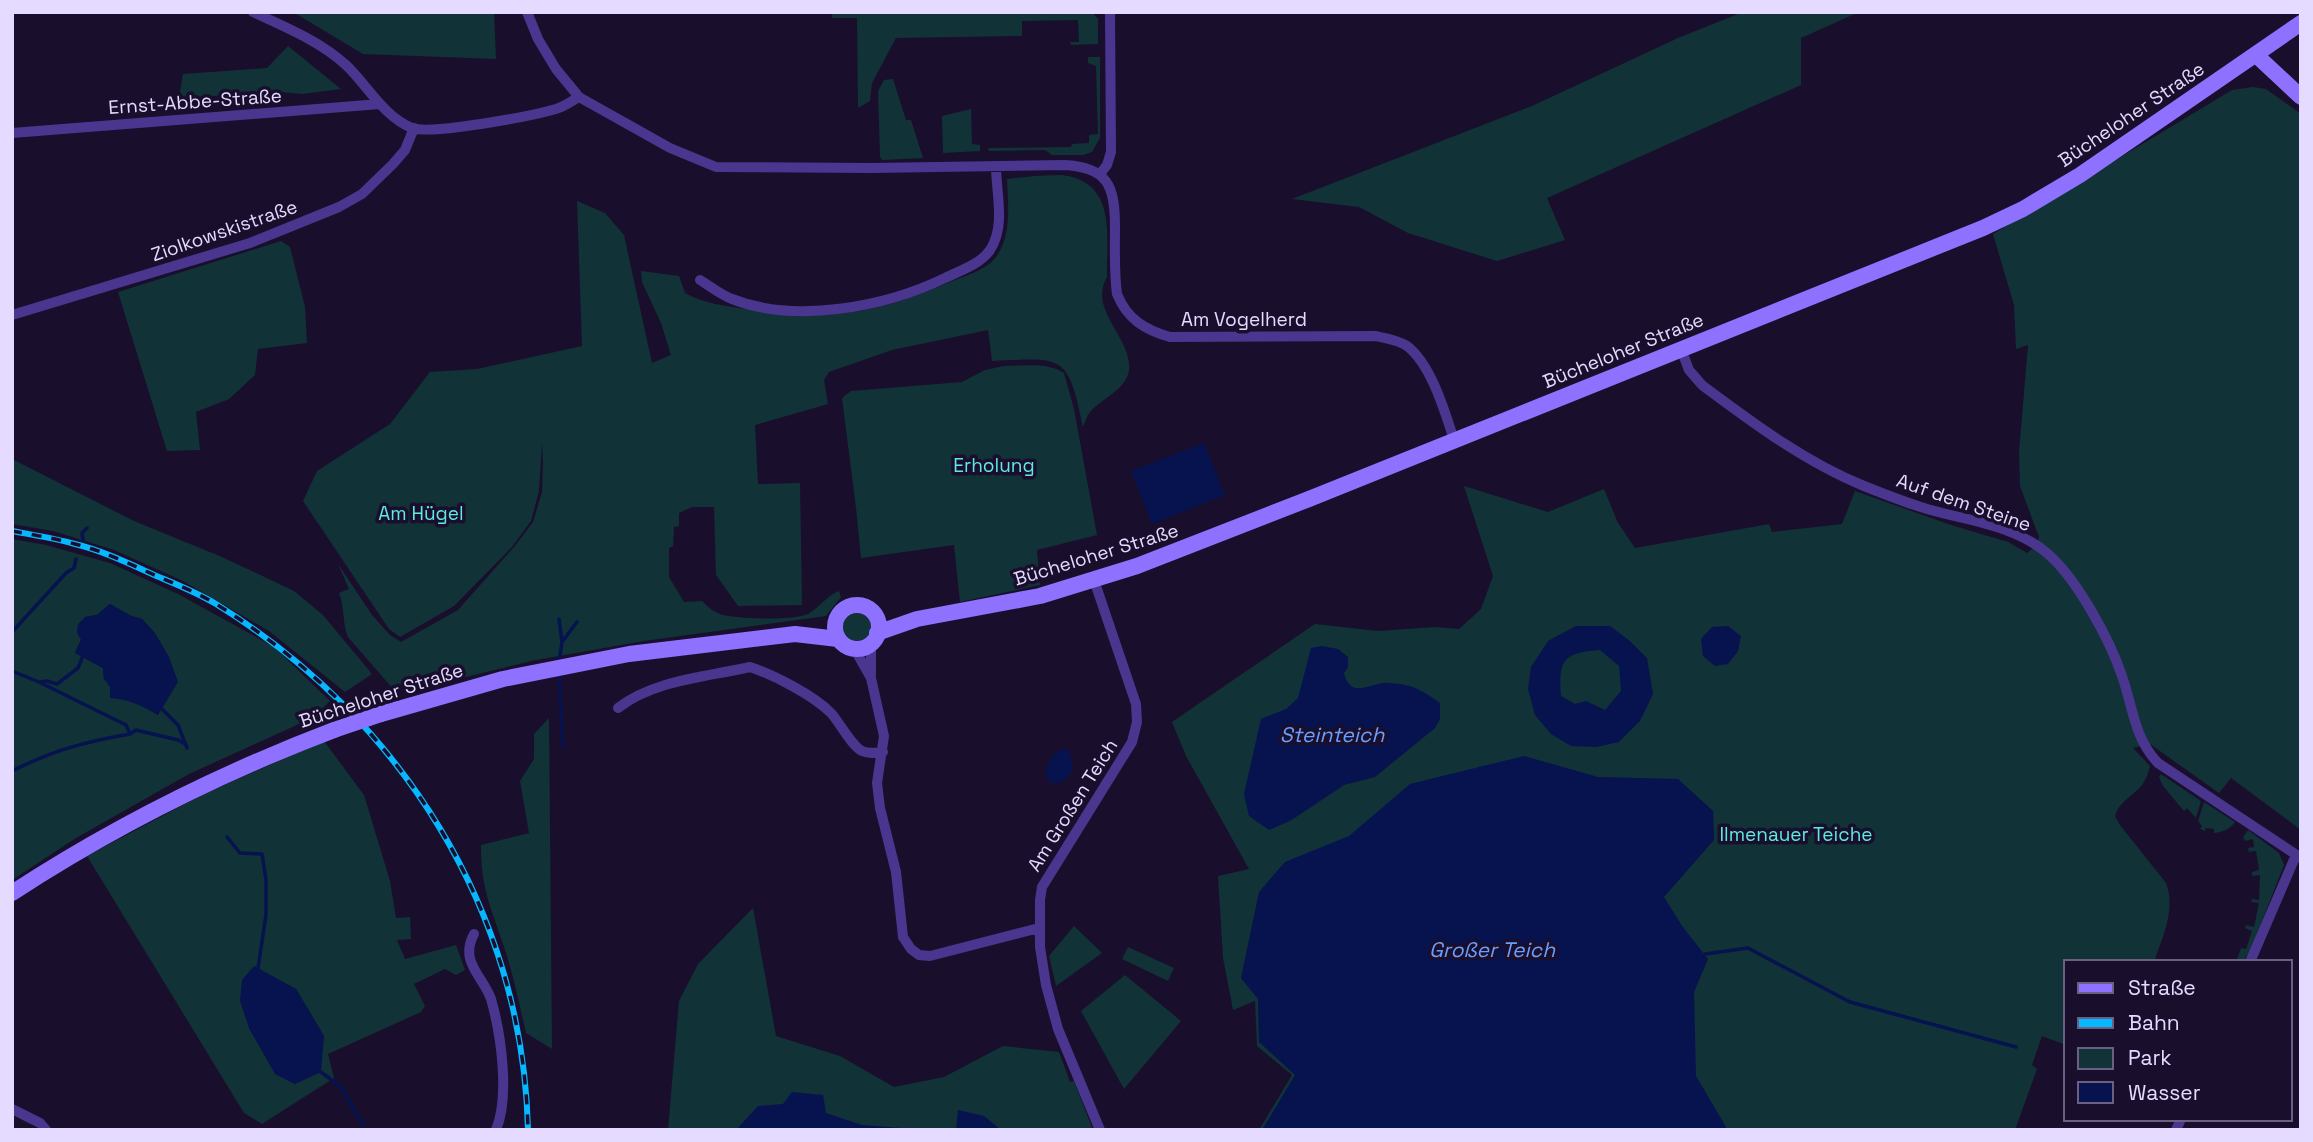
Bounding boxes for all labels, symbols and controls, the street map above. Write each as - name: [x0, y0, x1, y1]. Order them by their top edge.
- street label: Bücheloher Straße: [2053, 56, 2209, 173]
- street label: Ernst-Abbe-Straße: [107, 83, 283, 120]
- street label: Ziolkowskistraße: [148, 194, 300, 267]
- street label: Am Vogelherd: [1181, 307, 1307, 332]
- street label: Bücheloher Straße: [1539, 307, 1707, 394]
- park label: Erholung: [953, 453, 1035, 478]
- street label: Auf dem Steine: [1893, 468, 2034, 537]
- park label: Am Hügel: [378, 501, 464, 526]
- street label: Bücheloher Straße: [1011, 518, 1182, 591]
- street label: Bücheloher Straße: [296, 657, 466, 734]
- water label: Steinteich: [1280, 721, 1385, 748]
- street label: Am Großen Teich: [1022, 734, 1123, 876]
- park label: Ilmenauer Teiche: [1719, 822, 1873, 847]
- water label: Großer Teich: [1429, 936, 1556, 963]
- legend: [2064, 960, 2292, 1121]
- text: Straße: [2128, 974, 2196, 1001]
- text: Bahn: [2128, 1009, 2180, 1036]
- text: Park: [2128, 1044, 2172, 1071]
- text: Wasser: [2128, 1079, 2201, 1106]

